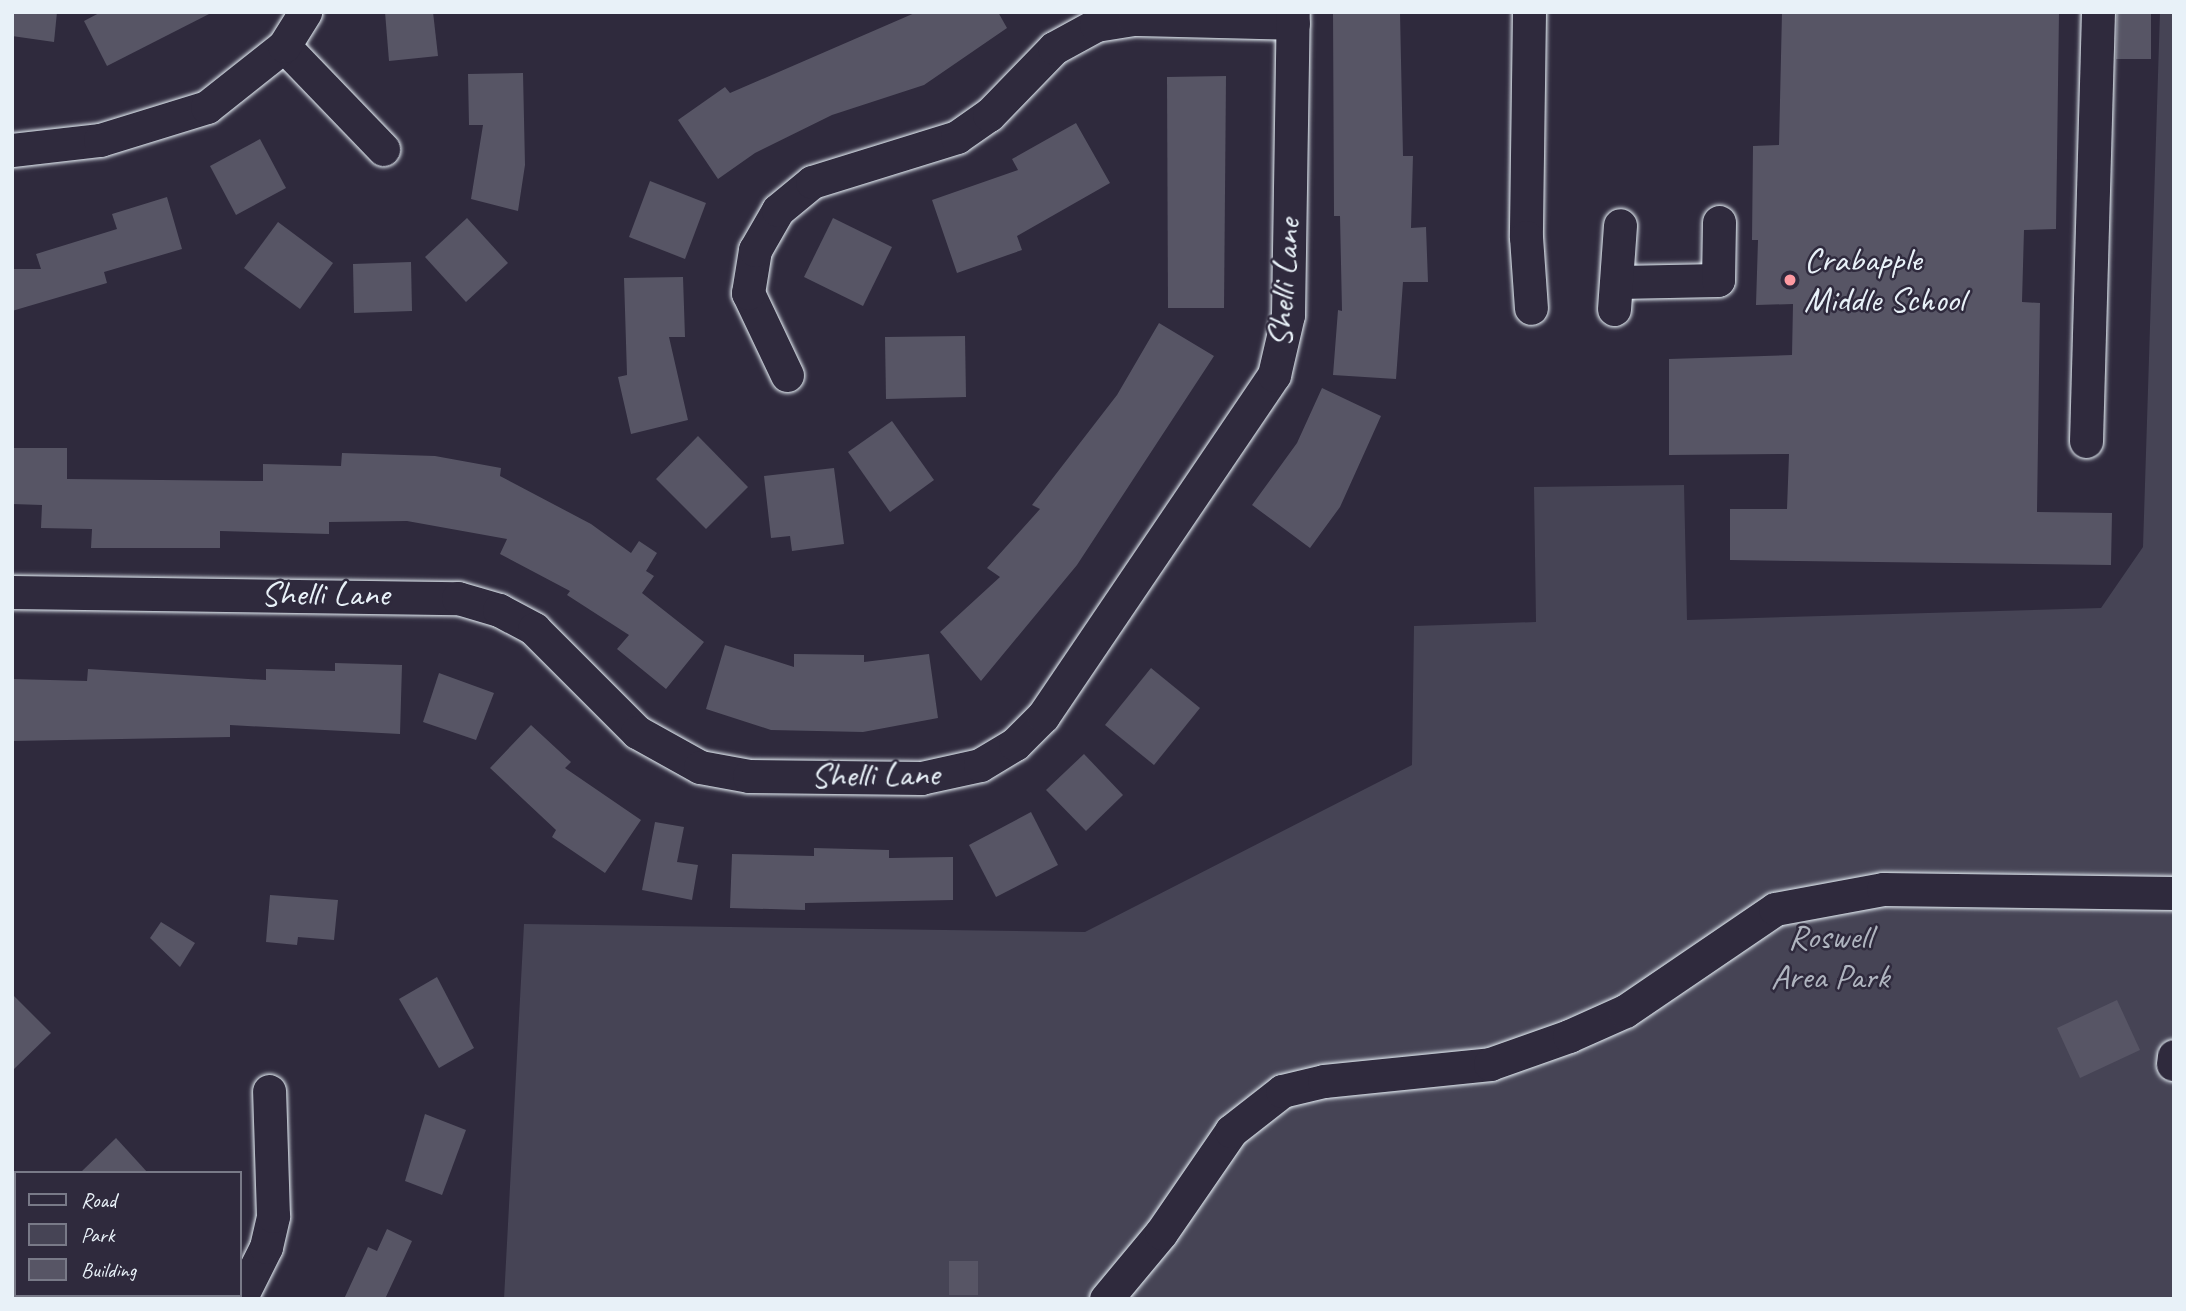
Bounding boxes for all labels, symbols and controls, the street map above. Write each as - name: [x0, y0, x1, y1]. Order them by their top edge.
- street label: Shelli Lane: [1259, 217, 1309, 349]
- place label: Crabapple Middle School: [1804, 239, 1965, 321]
- marker: Crabapple Middle School: [1782, 272, 1798, 288]
- street label: Shelli Lane: [260, 573, 390, 615]
- street label: Shelli Lane: [810, 753, 940, 797]
- park label: Roswell Area Park: [1770, 916, 1890, 998]
- legend: [14, 1171, 242, 1297]
- text: Road: [81, 1187, 116, 1213]
- text: Park: [81, 1222, 114, 1248]
- text: Building: [81, 1257, 136, 1283]

